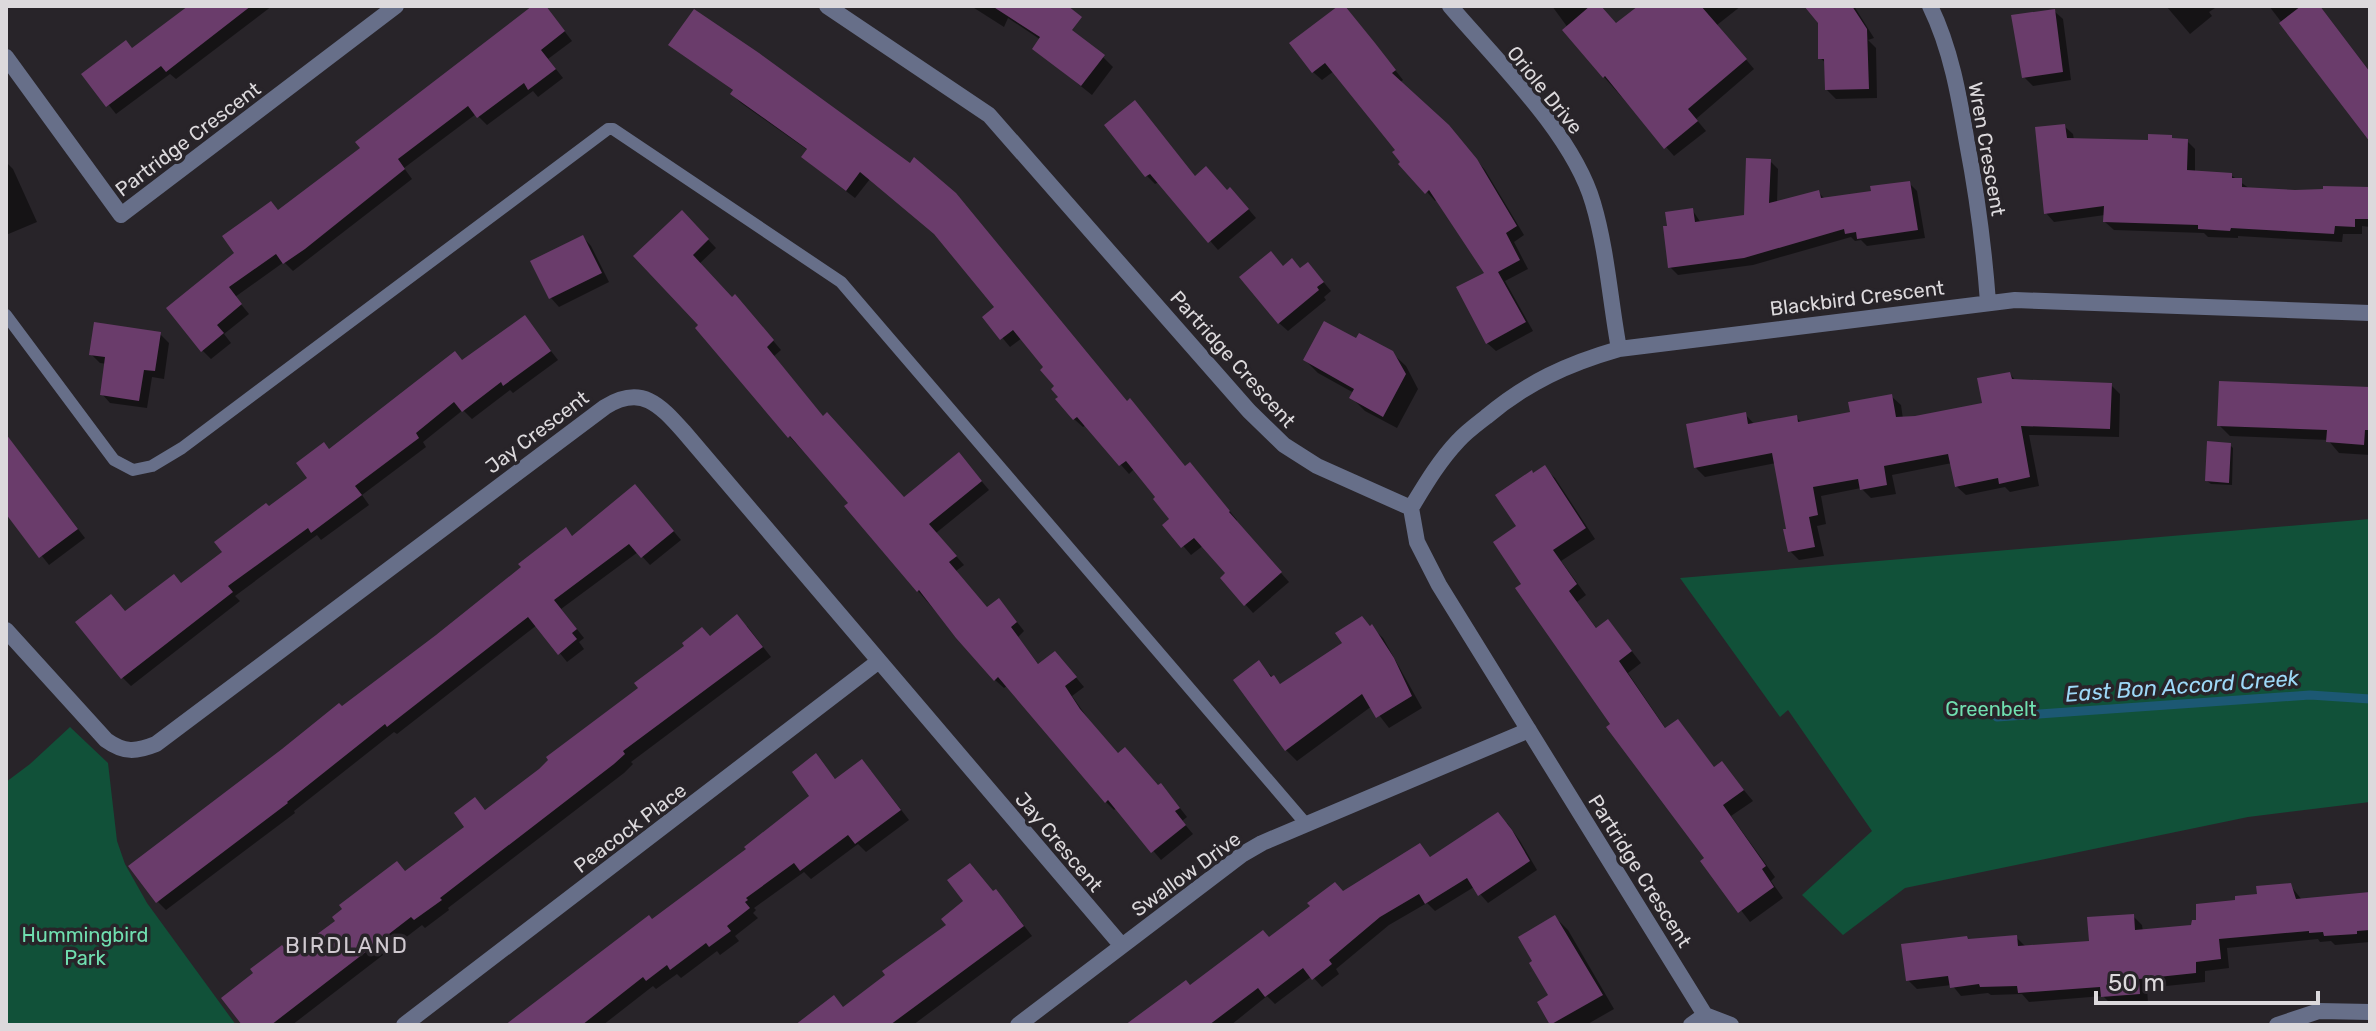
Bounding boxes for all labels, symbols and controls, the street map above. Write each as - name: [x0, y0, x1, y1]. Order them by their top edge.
- street label: Oriole Drive: [1502, 41, 1588, 139]
- street label: Partridge Crescent: [111, 76, 265, 201]
- street label: Wren Crescent: [1963, 80, 2011, 218]
- street label: Blackbird Crescent: [1768, 275, 1946, 321]
- street label: Partridge Crescent: [1165, 286, 1301, 432]
- street label: Jay Crescent: [481, 385, 593, 479]
- water label: East Bon Accord Creek: [2064, 664, 2300, 708]
- park label: Greenbelt: [1945, 697, 2037, 721]
- street label: Peacock Place: [569, 778, 691, 878]
- street label: Jay Crescent: [1010, 787, 1108, 897]
- street label: Partridge Crescent: [1583, 790, 1697, 952]
- street label: Swallow Drive: [1127, 826, 1245, 922]
- park label: Hummingbird Park: [22, 923, 148, 970]
- district label: BIRDLAND: [285, 932, 409, 959]
- scale bar: [2096, 955, 2318, 1005]
- text: 50 m: [2108, 969, 2165, 997]

